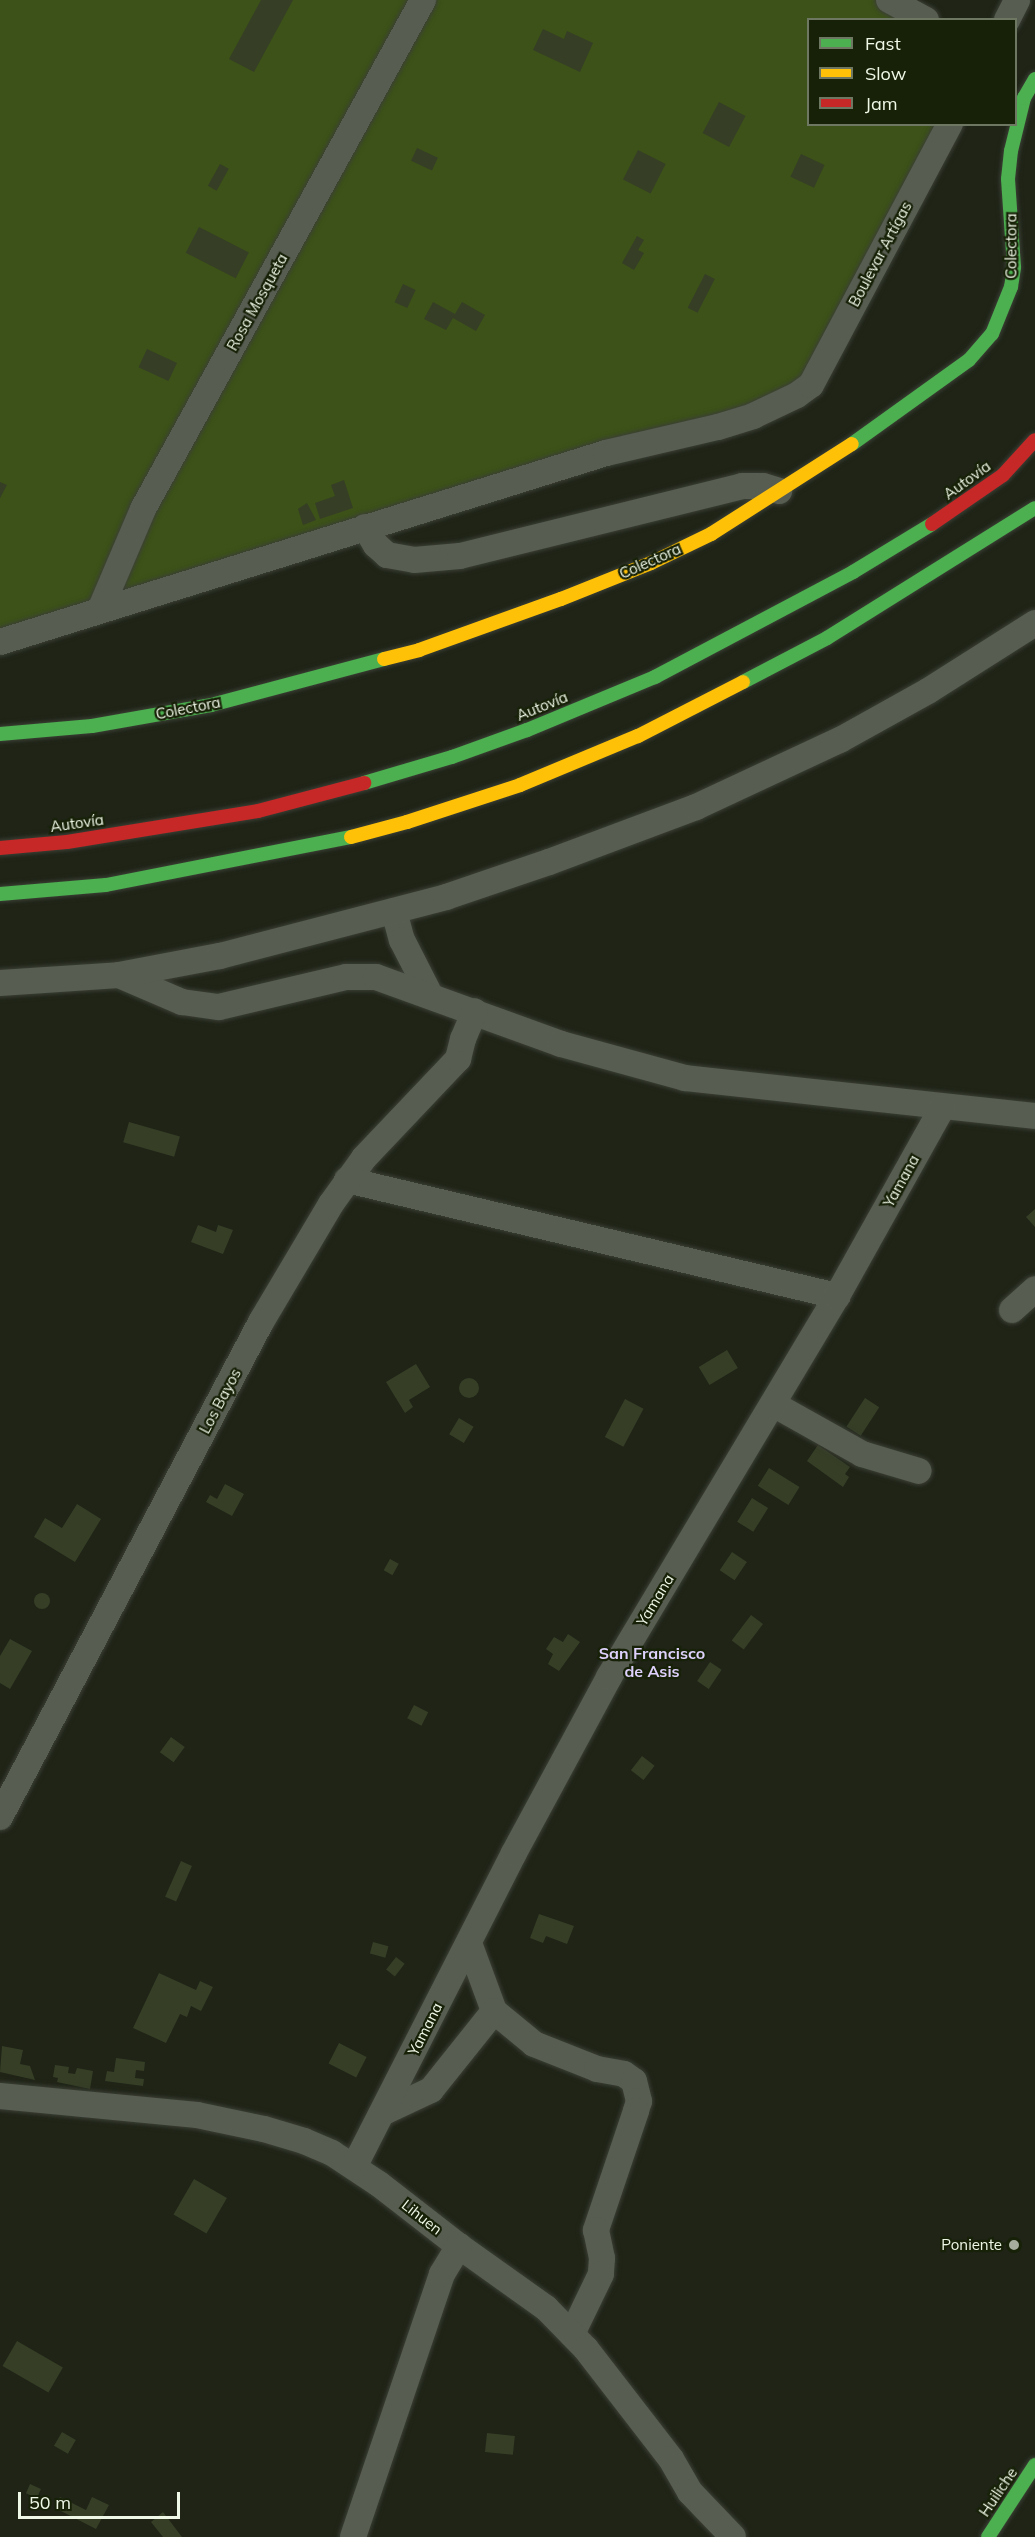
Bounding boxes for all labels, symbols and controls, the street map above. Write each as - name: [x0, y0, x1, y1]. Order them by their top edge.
- legend: [807, 18, 1017, 126]
- text: Fast: [865, 32, 901, 55]
- text: Slow: [865, 62, 906, 85]
- text: Jam: [865, 92, 898, 115]
- street label: Boulevar Artígas: [845, 198, 915, 310]
- street label: Colectora: [1002, 213, 1020, 279]
- street label: Rosa Mosqueta: [223, 250, 291, 354]
- street label: Autovía: [940, 457, 994, 503]
- street label: Colectora: [616, 539, 684, 583]
- street label: Autovía: [514, 688, 570, 724]
- street label: Colectora: [154, 693, 222, 723]
- street label: Autovía: [49, 810, 105, 836]
- street label: Yamana: [879, 1152, 923, 1210]
- street label: Los Bayos: [195, 1365, 245, 1437]
- street label: Yamana: [633, 1571, 677, 1629]
- district label: San Francisco de Asis: [599, 1643, 705, 1681]
- street label: Yamana: [404, 2000, 446, 2058]
- street label: Lihuen: [398, 2196, 446, 2238]
- place label: Poniente: [941, 2236, 1002, 2254]
- marker: Poniente: [1007, 2238, 1021, 2252]
- street label: Huiliche: [975, 2464, 1021, 2520]
- scale bar: [21, 2480, 183, 2518]
- text: 50 m: [29, 2491, 71, 2514]

